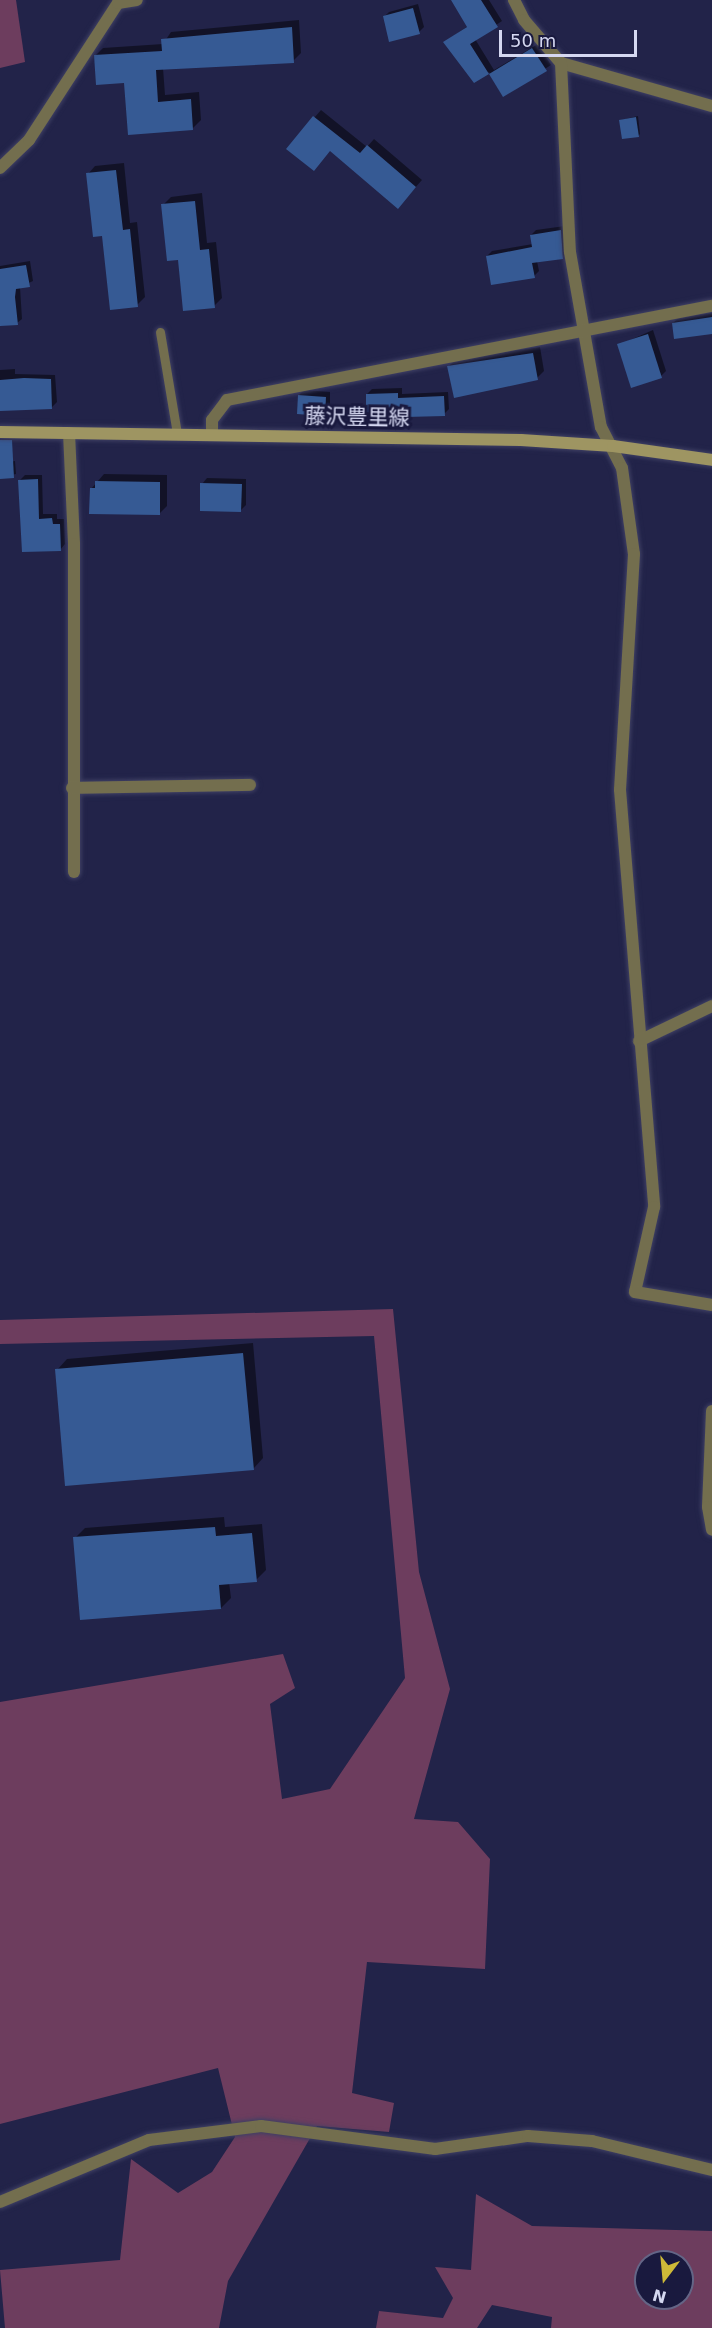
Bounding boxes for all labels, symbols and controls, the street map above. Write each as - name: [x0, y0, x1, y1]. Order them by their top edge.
- scale bar: [502, 18, 640, 56]
- text: 50 m: [510, 30, 556, 51]
- street label: 藤沢豊里線: [304, 403, 410, 431]
- north arrow: [634, 2250, 694, 2310]
- text: N: [650, 2285, 669, 2307]

